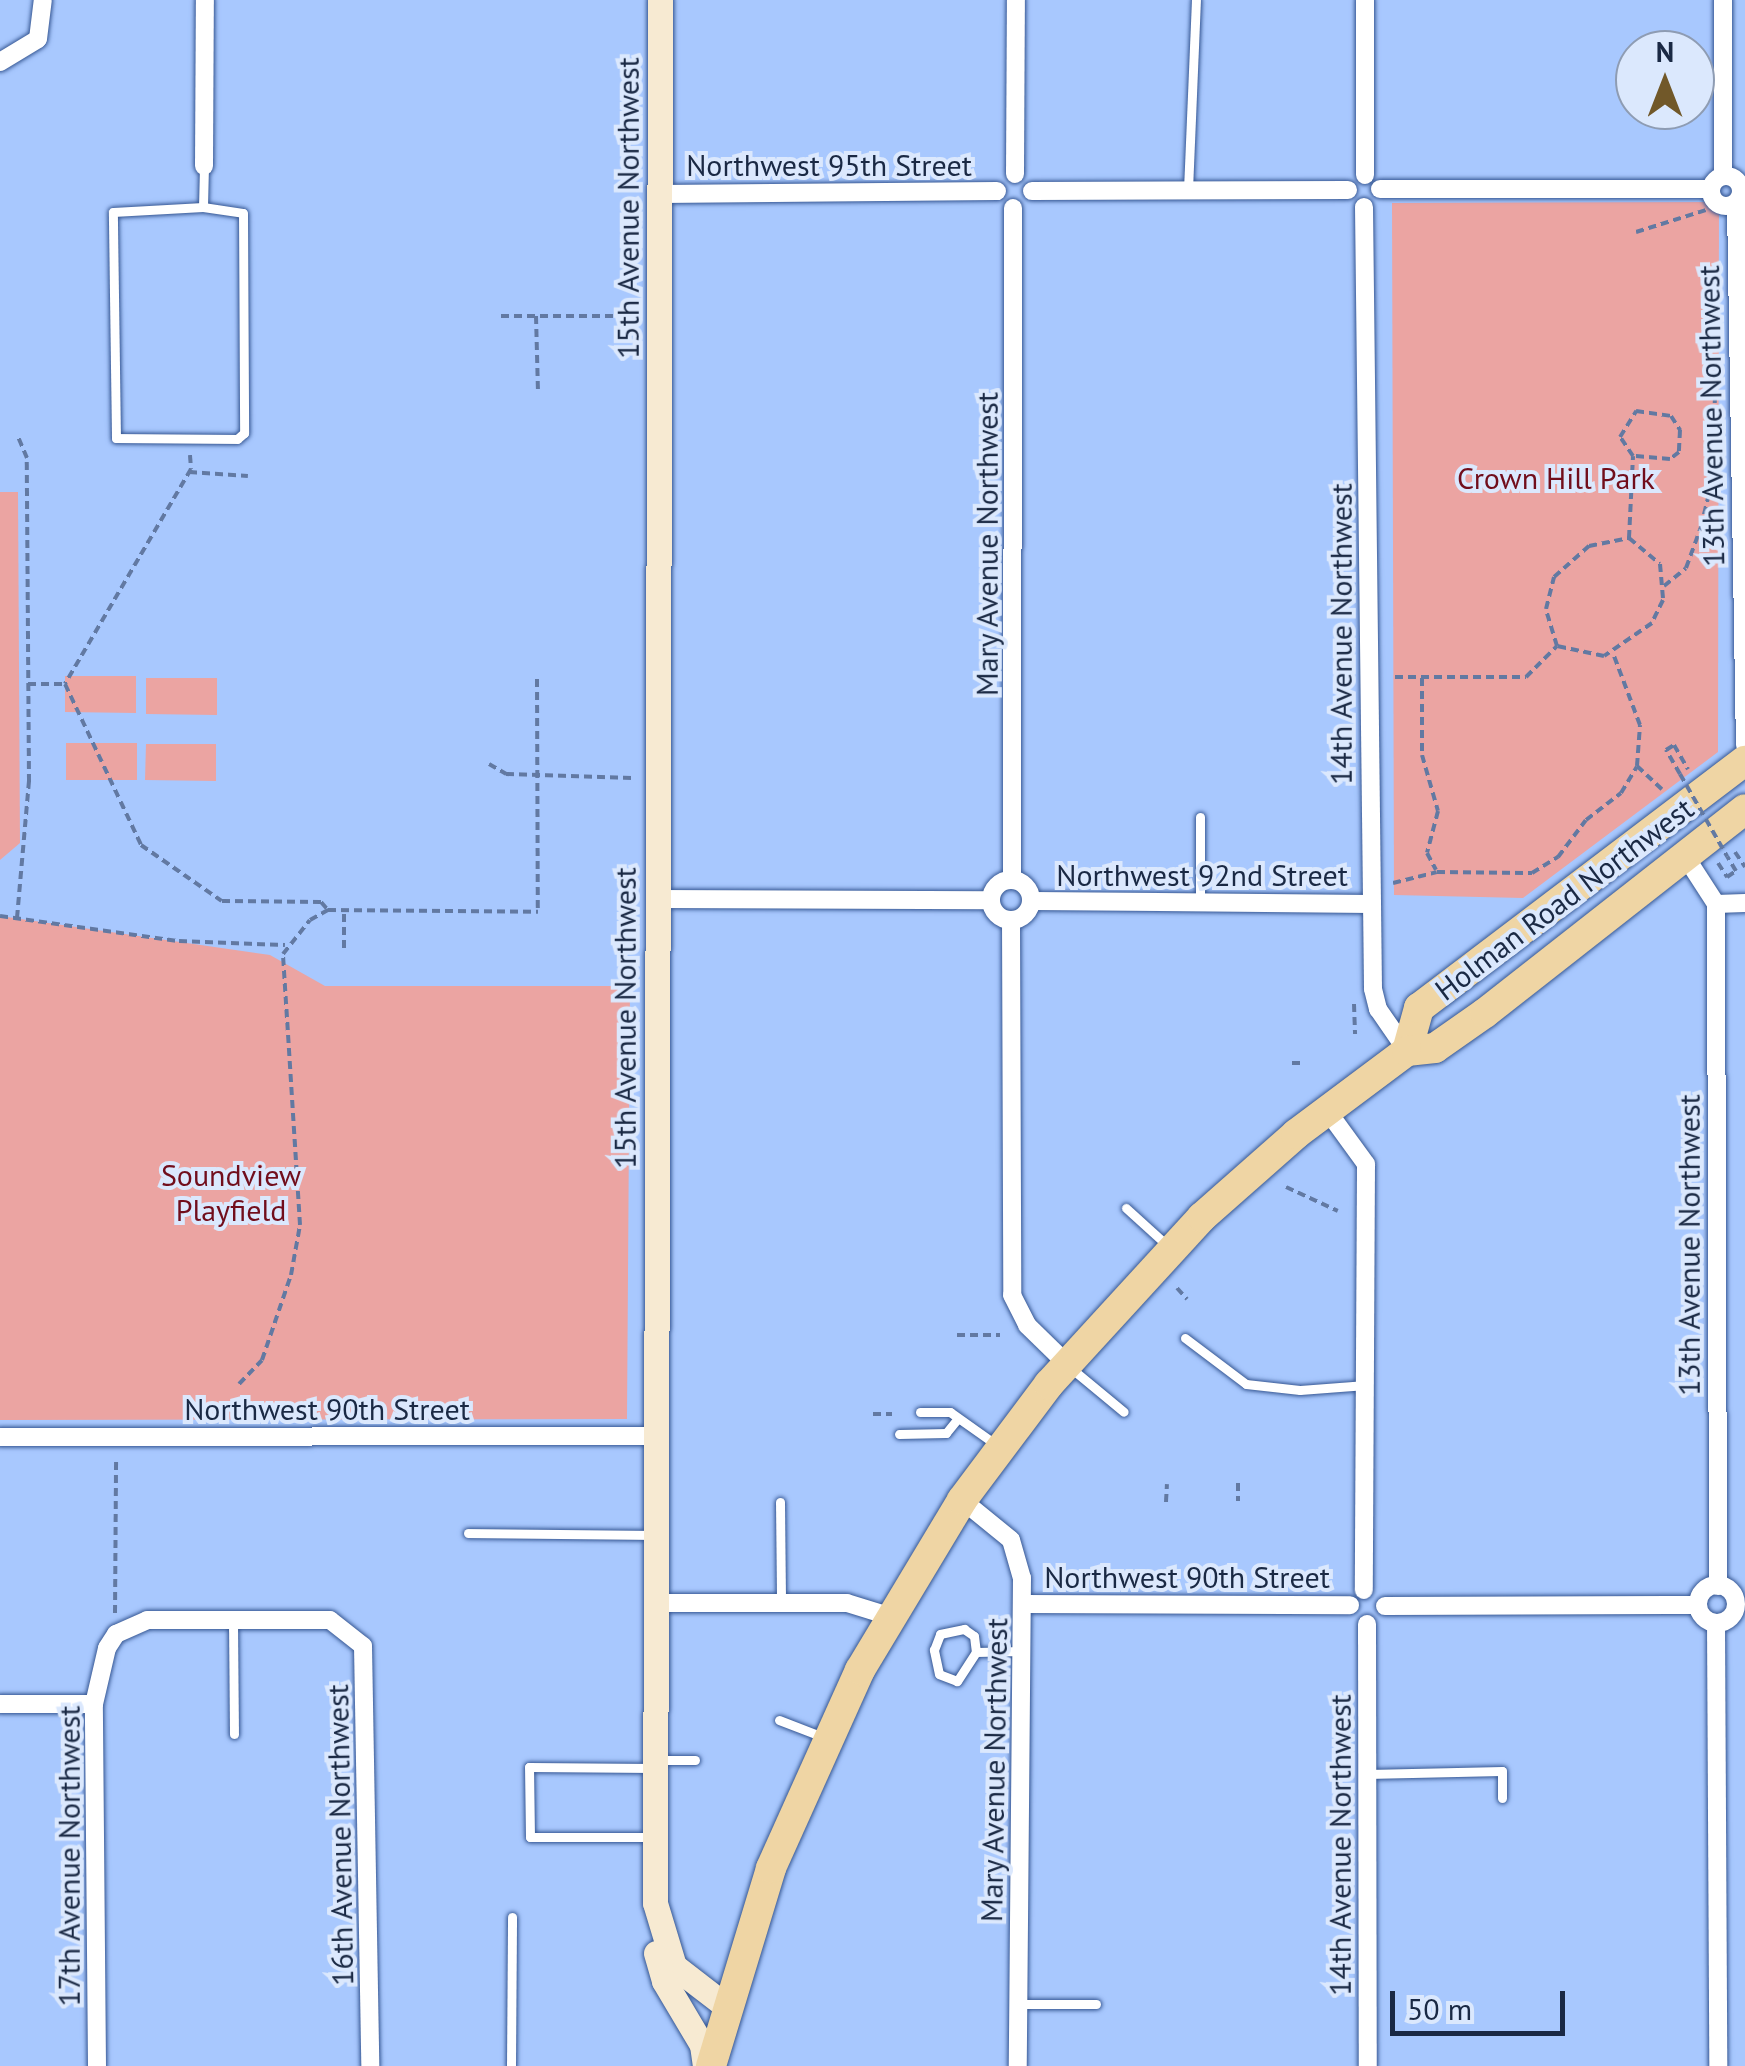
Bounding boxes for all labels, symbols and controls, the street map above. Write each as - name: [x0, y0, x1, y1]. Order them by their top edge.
- north arrow: [1615, 30, 1715, 130]
- text: N: [1656, 33, 1674, 70]
- street label: 15th Avenue Northwest: [610, 57, 646, 359]
- street label: Northwest 95th Street: [686, 147, 972, 183]
- street label: 13th Avenue Northwest: [1690, 264, 1732, 568]
- street label: Mary Avenue Northwest: [969, 391, 1005, 697]
- park label: Crown Hill Park: [1457, 460, 1655, 496]
- street label: 14th Avenue Northwest: [1323, 483, 1359, 785]
- street label: Holman Road Northwest: [1428, 790, 1700, 1008]
- street label: Northwest 92nd Street: [1056, 857, 1348, 893]
- street label: 15th Avenue Northwest: [607, 867, 643, 1169]
- street label: 13th Avenue Northwest: [1671, 1094, 1707, 1396]
- park label: Soundview Playfield: [161, 1157, 301, 1228]
- street label: Northwest 90th Street: [184, 1391, 470, 1427]
- street label: Northwest 90th Street: [1044, 1559, 1330, 1595]
- street label: Mary Avenue Northwest: [973, 1617, 1015, 1923]
- street label: 16th Avenue Northwest: [319, 1683, 361, 1987]
- street label: 14th Avenue Northwest: [1322, 1694, 1358, 1996]
- street label: 17th Avenue Northwest: [51, 1705, 87, 2007]
- scale bar: [1395, 1971, 1570, 2033]
- text: 50 m: [1407, 1989, 1472, 2028]

